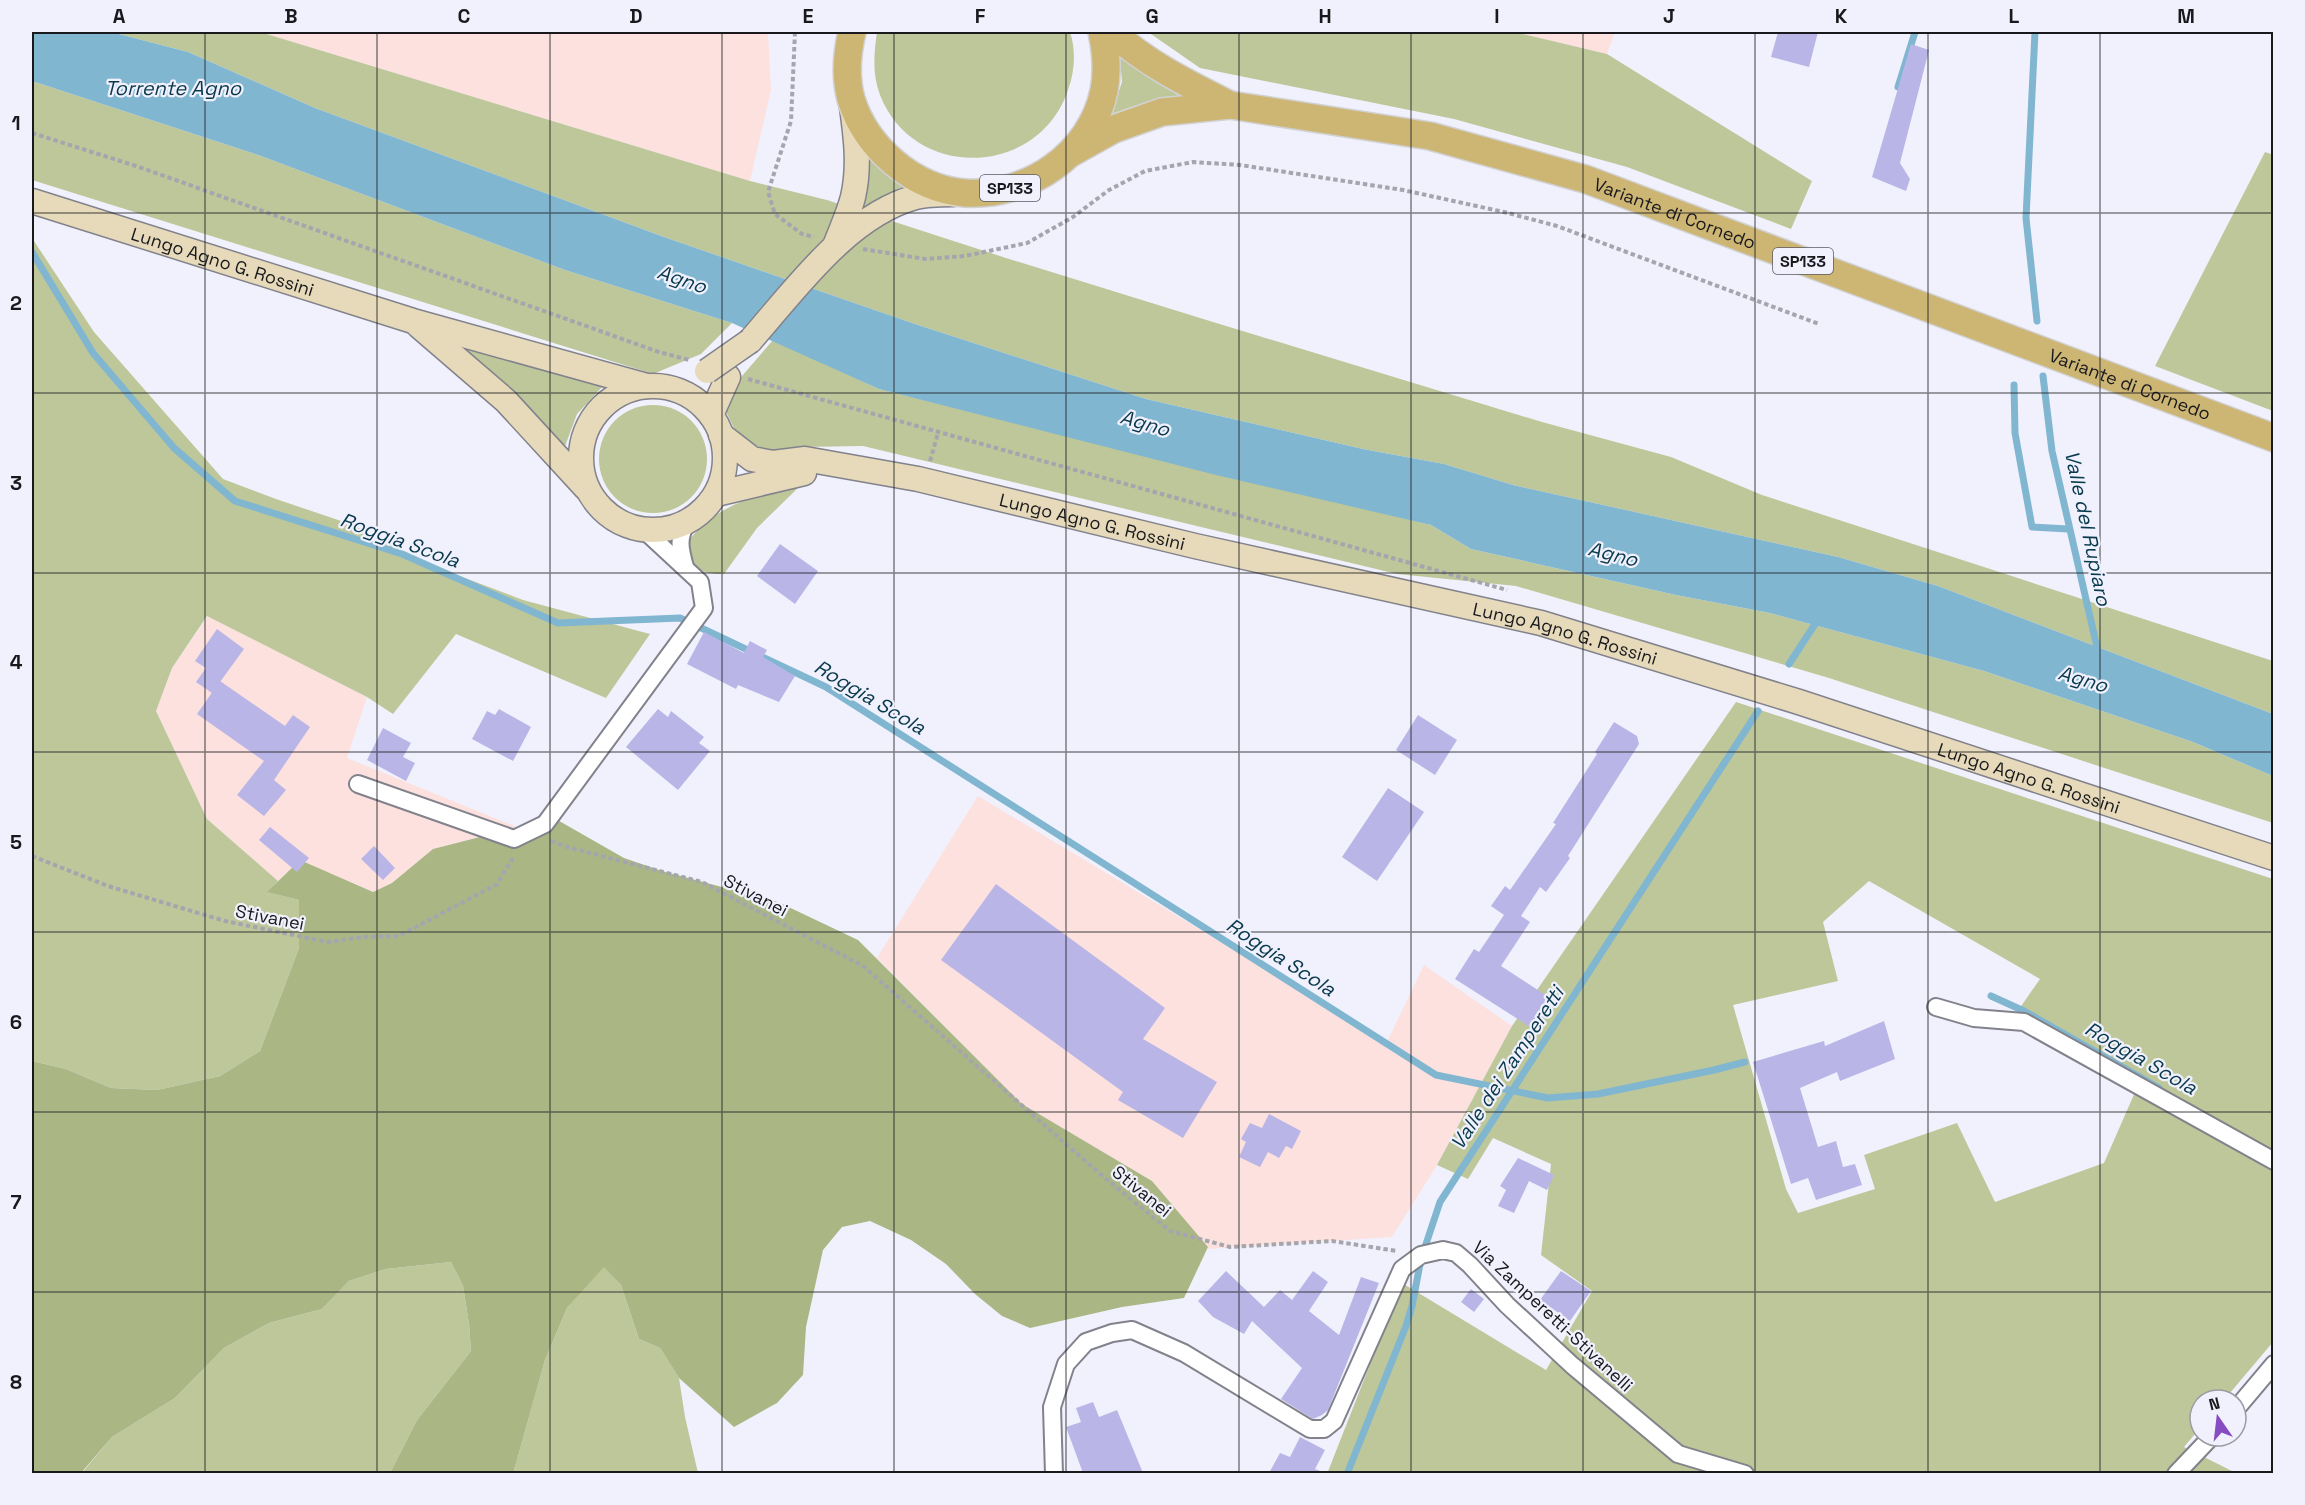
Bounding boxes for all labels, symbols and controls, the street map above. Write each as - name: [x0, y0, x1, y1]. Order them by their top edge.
- text: A: [113, 3, 126, 29]
- text: B: [284, 3, 298, 29]
- text: C: [458, 3, 471, 29]
- text: D: [629, 3, 643, 29]
- text: E: [802, 3, 814, 29]
- text: F: [975, 3, 986, 29]
- text: G: [1145, 3, 1159, 29]
- text: H: [1318, 3, 1332, 29]
- text: I: [1494, 3, 1500, 29]
- text: J: [1663, 3, 1675, 29]
- text: K: [1835, 3, 1848, 29]
- text: L: [2009, 3, 2020, 29]
- text: M: [2177, 3, 2195, 29]
- water label: Torrente Agno: [105, 75, 242, 101]
- text: 1: [11, 110, 21, 136]
- street label: Variante di Cornedo: [1591, 172, 1759, 254]
- road number: SP133: [980, 175, 1040, 201]
- street label: Lungo Agno G. Rossini: [128, 221, 317, 301]
- road number: SP133: [1773, 248, 1833, 274]
- water label: Agno: [654, 259, 711, 300]
- text: 2: [10, 290, 22, 316]
- street label: Variante di Cornedo: [2046, 343, 2214, 425]
- water label: Agno: [1117, 404, 1173, 443]
- water label: Valle del Rupiaro: [2059, 448, 2117, 609]
- text: 3: [10, 470, 22, 496]
- street label: Lungo Agno G. Rossini: [997, 488, 1188, 555]
- water label: Roggia Scola: [337, 506, 464, 574]
- water label: Agno: [1586, 535, 1641, 573]
- street label: Lungo Agno G. Rossini: [1471, 597, 1660, 669]
- text: 4: [10, 649, 23, 675]
- water label: Roggia Scola: [810, 654, 931, 741]
- water label: Agno: [2055, 660, 2111, 699]
- street label: Lungo Agno G. Rossini: [1935, 737, 2123, 818]
- text: 5: [10, 829, 22, 855]
- street label: Stivanei: [720, 869, 792, 921]
- street label: Stivanei: [234, 899, 306, 935]
- water label: Roggia Scola: [1221, 912, 1341, 1002]
- water label: Valle dei Zamperetti: [1445, 980, 1571, 1154]
- text: 6: [10, 1009, 22, 1035]
- water label: Roggia Scola: [2080, 1015, 2202, 1101]
- street label: Stivanei: [1108, 1160, 1176, 1222]
- text: 7: [10, 1189, 22, 1215]
- street label: Via Zamperetti-Stivanelli: [1468, 1236, 1638, 1396]
- text: 8: [10, 1369, 22, 1395]
- north arrow: [2188, 1388, 2248, 1448]
- text: N: [2207, 1392, 2222, 1415]

